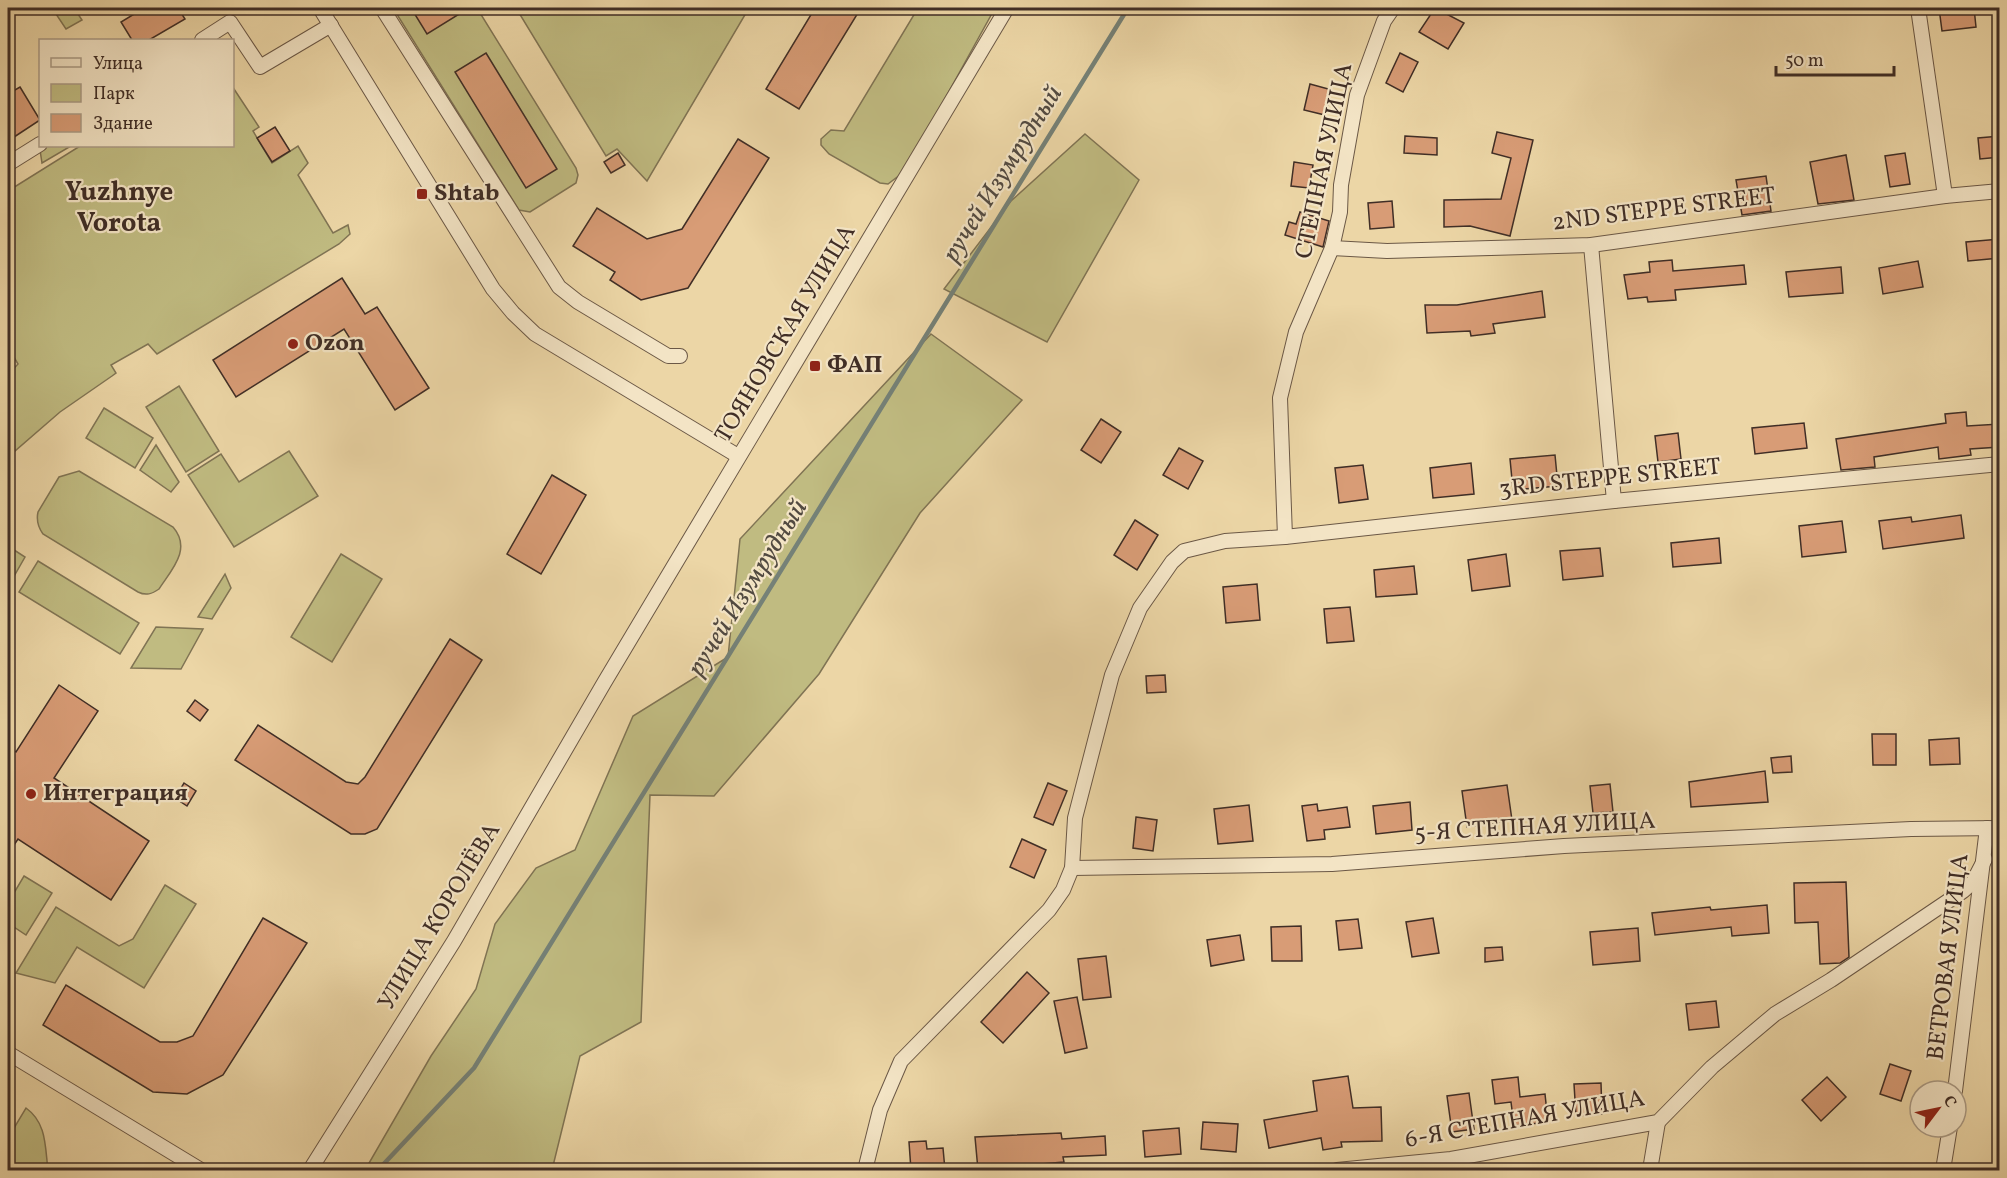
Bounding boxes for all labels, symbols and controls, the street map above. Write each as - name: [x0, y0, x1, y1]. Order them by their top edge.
- legend: [39, 39, 234, 147]
- scale bar: [1776, 39, 1894, 77]
- text: 50 m: [1785, 49, 1824, 74]
- text: Улица: [93, 52, 143, 77]
- street label: СТЕПНАЯ УЛИЦА: [1288, 60, 1362, 262]
- water label: ручей Изумрудный: [934, 79, 1072, 269]
- text: Парк: [93, 82, 135, 107]
- text: Здание: [93, 112, 153, 137]
- district label: Yuzhnye Vorota: [65, 174, 173, 243]
- place label: Shtab: [434, 177, 499, 211]
- street label: 2ND STEPPE STREET: [1550, 179, 1778, 241]
- marker: Shtab: [415, 187, 429, 201]
- street label: ТОЯНОВСКАЯ УЛИЦА: [707, 218, 865, 450]
- place label: Ozon: [305, 327, 365, 361]
- marker: Ozon: [286, 337, 300, 351]
- place label: ФАП: [827, 349, 883, 383]
- marker: ФАП: [808, 359, 822, 373]
- street label: 3RD STEPPE STREET: [1497, 450, 1723, 508]
- water label: ручей Изумрудный: [679, 493, 817, 683]
- place label: Интеграция: [43, 777, 188, 811]
- marker: Интеграция: [24, 787, 38, 801]
- street label: 5-Я СТЕПНАЯ УЛИЦА: [1414, 805, 1657, 851]
- street label: УЛИЦА КОРОЛЁВА: [370, 817, 510, 1017]
- street label: ВЕТРОВАЯ УЛИЦА: [1919, 852, 1979, 1062]
- north arrow: [1908, 1079, 1968, 1139]
- street label: 6-Я СТЕПНАЯ УЛИЦА: [1403, 1082, 1648, 1158]
- text: С: [1937, 1092, 1961, 1112]

